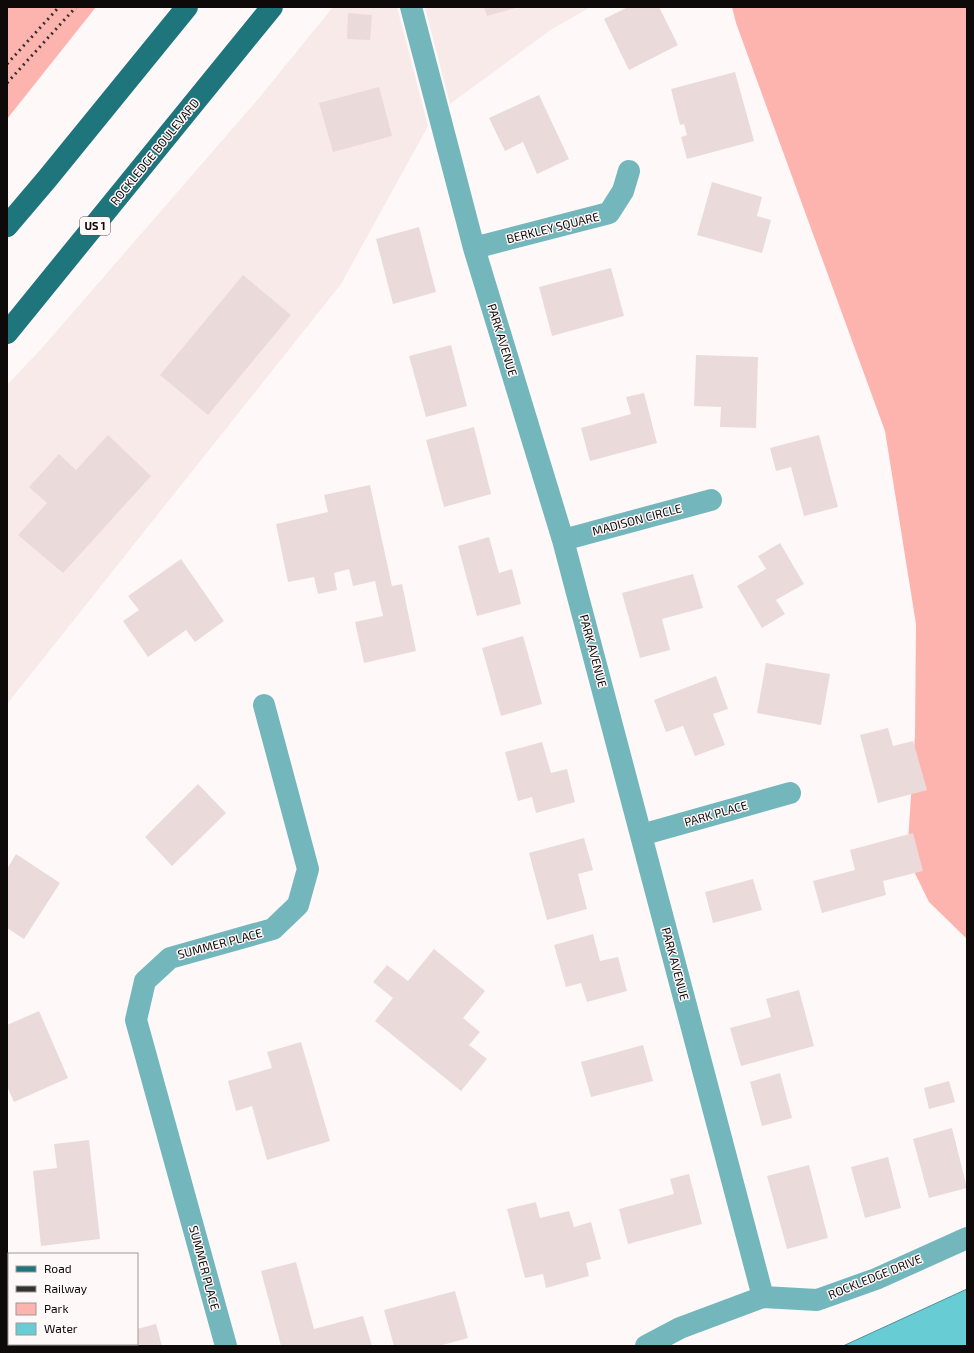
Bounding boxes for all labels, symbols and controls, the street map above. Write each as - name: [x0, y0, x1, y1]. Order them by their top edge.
- street label: ROCKLEDGE BOULEVARD: [107, 95, 202, 208]
- street label: BERKLEY SQUARE: [505, 209, 601, 246]
- road number: US 1: [80, 217, 110, 235]
- street label: PARK AVENUE: [485, 302, 521, 378]
- street label: MADISON CIRCLE: [590, 500, 683, 538]
- street label: PARK AVENUE: [577, 613, 611, 689]
- street label: PARK PLACE: [682, 797, 749, 829]
- street label: SUMMER PLACE: [176, 925, 264, 961]
- street label: PARK AVENUE: [659, 926, 693, 1002]
- street label: SUMMER PLACE: [187, 1224, 223, 1312]
- street label: ROCKLEDGE DRIVE: [826, 1251, 924, 1301]
- legend: [8, 1253, 138, 1345]
- text: Road: [44, 1261, 72, 1275]
- text: Railway: [44, 1281, 88, 1295]
- text: Park: [44, 1301, 69, 1315]
- text: Water: [44, 1321, 78, 1335]

